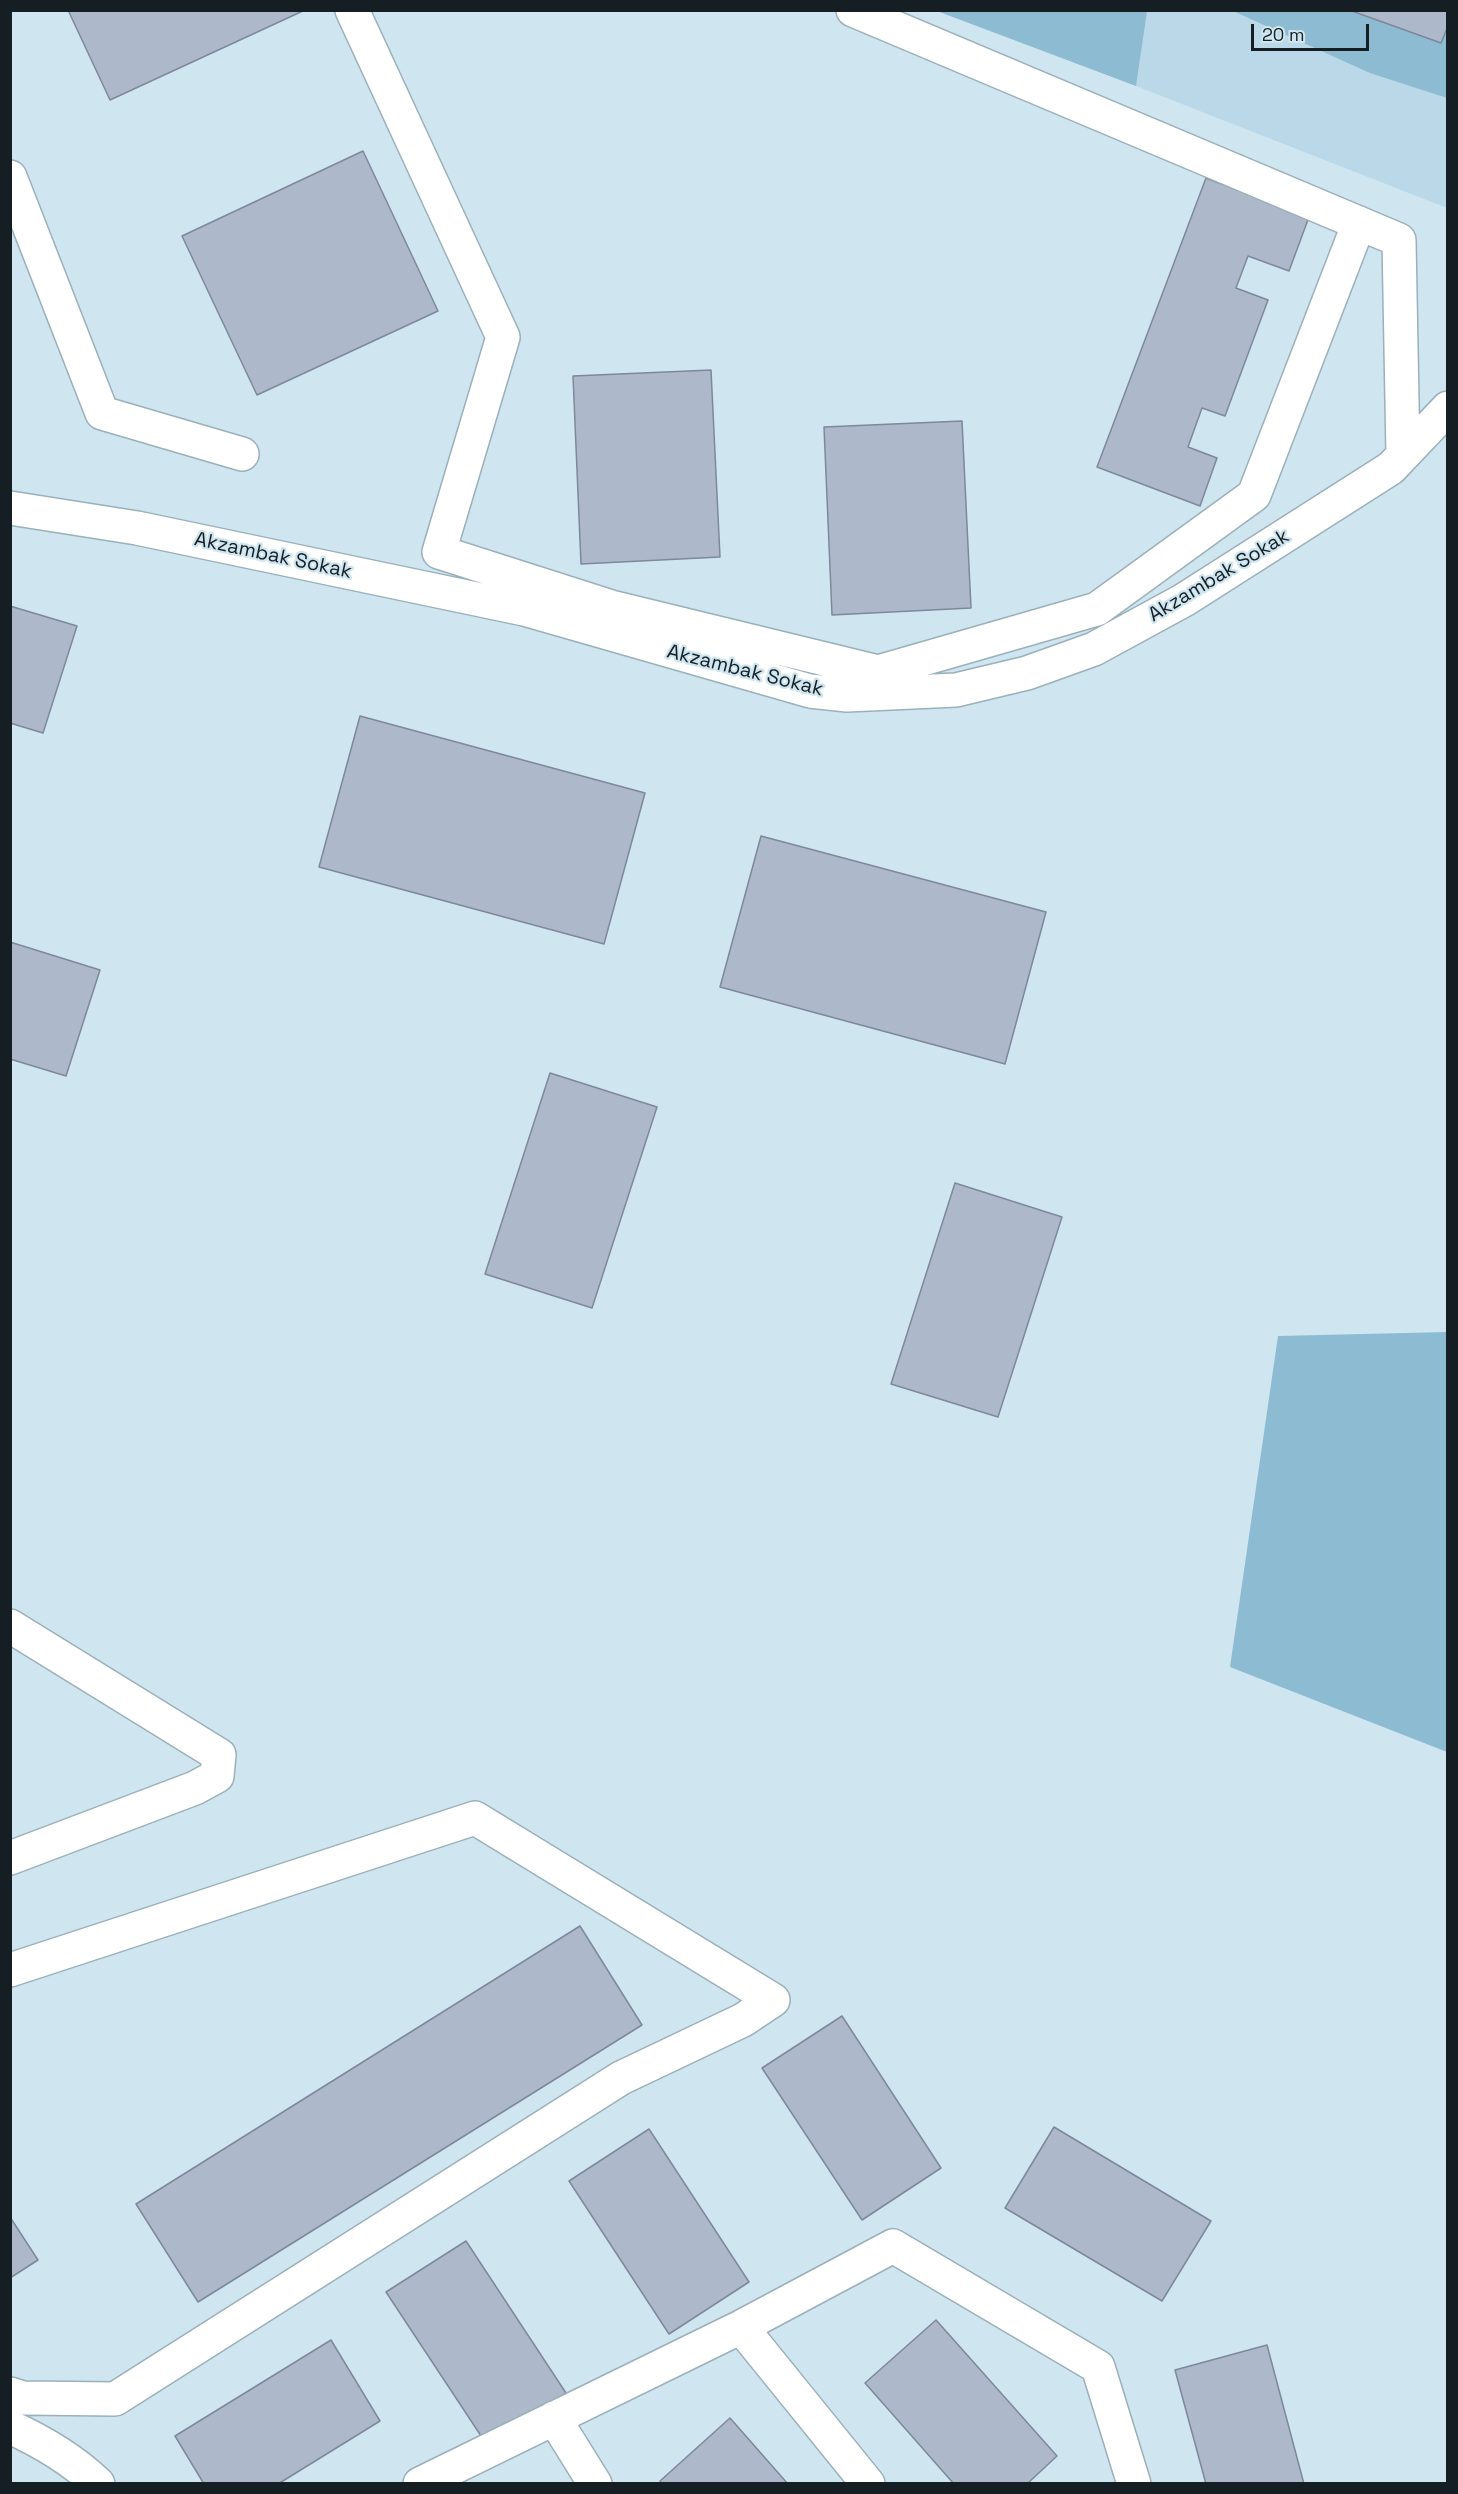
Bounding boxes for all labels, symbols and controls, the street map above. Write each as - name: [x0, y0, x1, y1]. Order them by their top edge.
- scale bar: [1254, 12, 1372, 50]
- text: 20 m: [1262, 23, 1305, 46]
- street label: Akzambak Sokak: [1144, 524, 1294, 628]
- street label: Akzambak Sokak: [192, 528, 354, 584]
- street label: Akzambak Sokak: [664, 640, 826, 702]

